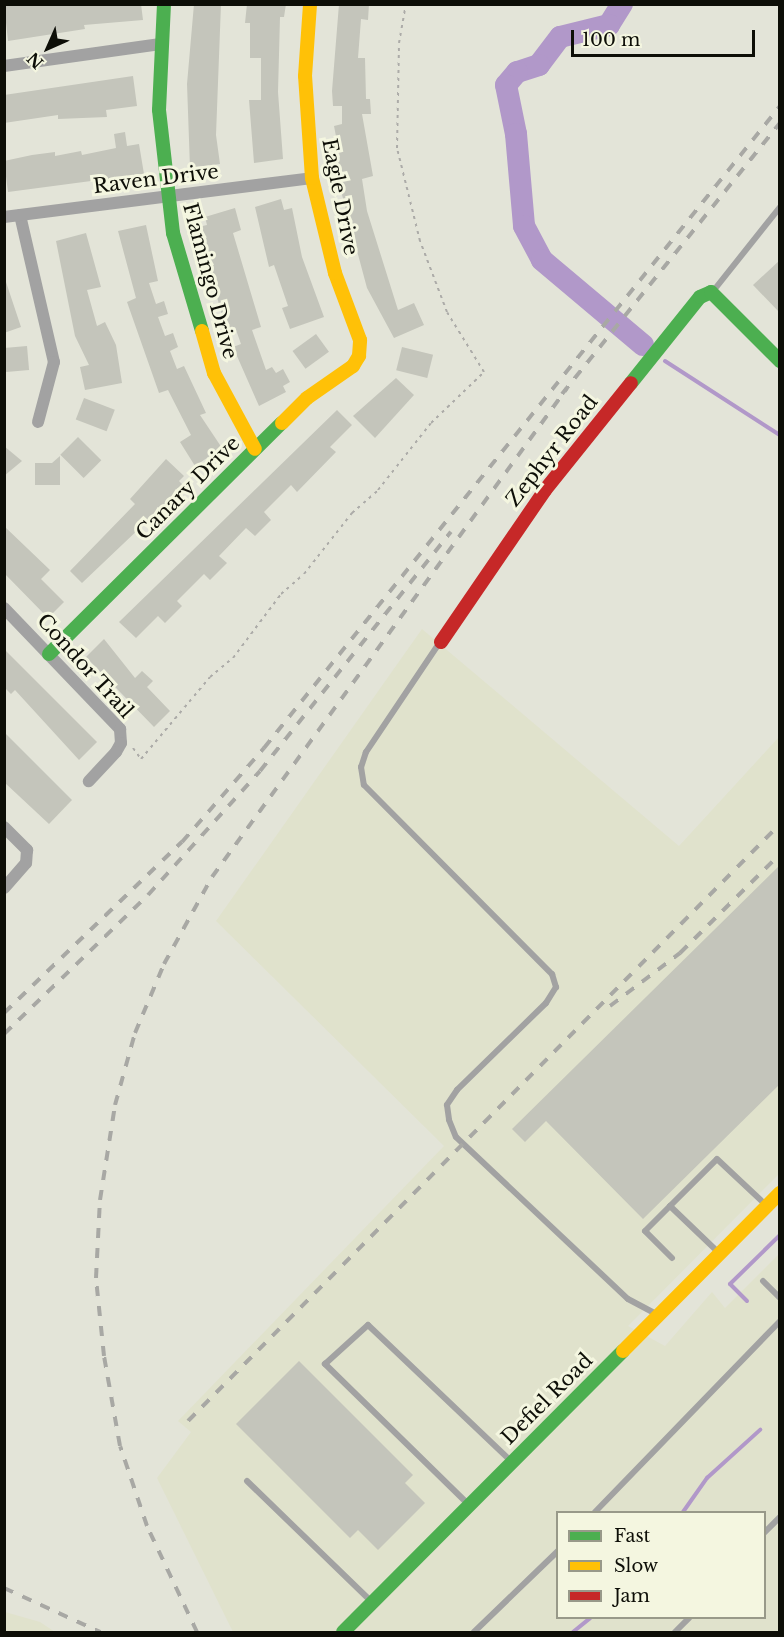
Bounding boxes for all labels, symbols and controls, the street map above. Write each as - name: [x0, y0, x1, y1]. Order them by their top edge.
- north arrow: [18, 18, 78, 78]
- scale bar: [574, 18, 758, 56]
- text: 100 m: [582, 29, 640, 51]
- text: N: [23, 48, 48, 73]
- street label: Eagle Drive: [317, 137, 363, 257]
- street label: Raven Drive: [92, 159, 220, 199]
- street label: Flamingo Drive: [178, 200, 242, 362]
- street label: Zephyr Road: [501, 390, 603, 512]
- street label: Canary Drive: [131, 431, 245, 545]
- street label: Condor Trail: [31, 608, 139, 724]
- street label: Defiel Road: [496, 1348, 598, 1450]
- legend: [556, 1511, 766, 1619]
- text: Fast: [614, 1525, 650, 1547]
- text: Slow: [614, 1555, 658, 1577]
- text: Jam: [614, 1585, 650, 1607]

